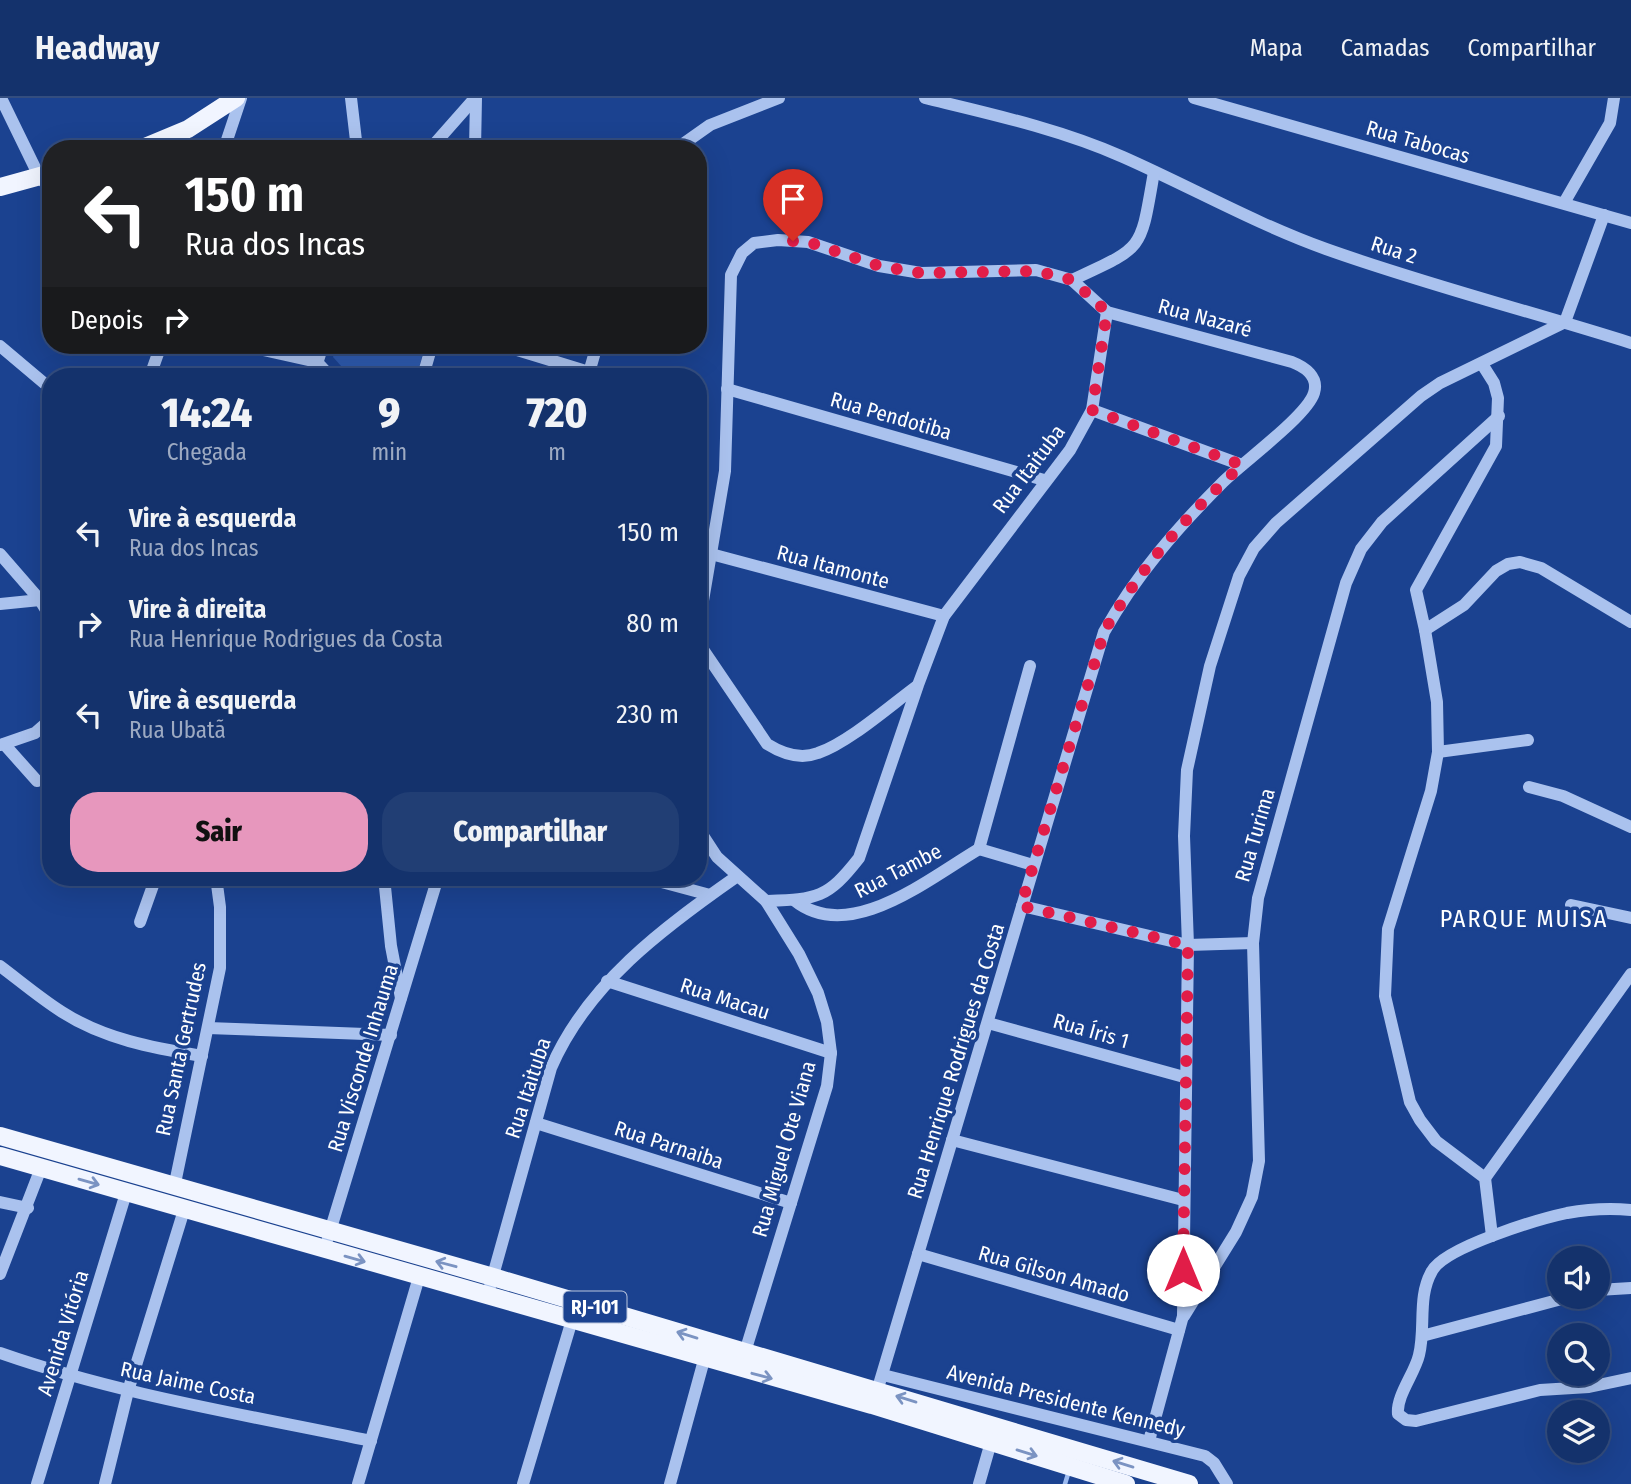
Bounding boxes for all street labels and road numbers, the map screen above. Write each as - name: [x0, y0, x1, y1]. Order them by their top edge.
- street label: Rua Tabocas: [1363, 115, 1473, 169]
- street label: Rua 2: [1368, 230, 1420, 270]
- street label: Rua Nazaré: [1155, 293, 1255, 343]
- street label: Rua Pendotiba: [827, 386, 955, 446]
- street label: Rua Itaituba: [987, 419, 1071, 519]
- street label: Rua Itamonte: [774, 540, 892, 594]
- street label: Rua Turima: [1229, 785, 1281, 885]
- street label: Rua Tambe: [850, 838, 946, 904]
- street label: Rua Henrique Rodrigues da Costa: [902, 920, 1010, 1202]
- street label: Rua Santa Gertrudes: [150, 960, 212, 1138]
- street label: Rua Visconde Inhauma: [322, 961, 404, 1155]
- street label: Rua Macau: [677, 972, 773, 1026]
- street label: Rua Íris 1: [1050, 1008, 1132, 1054]
- street label: Rua Itaituba: [499, 1034, 557, 1142]
- street label: Rua Miguel Ote Viana: [746, 1058, 822, 1240]
- street label: Rua Parnaiba: [611, 1115, 727, 1175]
- street label: Rua Gilson Amado: [975, 1240, 1133, 1308]
- street label: Avenida Vitória: [32, 1267, 94, 1399]
- road number: RJ-101: [564, 1292, 626, 1322]
- street label: Rua Jaime Costa: [118, 1356, 258, 1410]
- street label: Avenida Presidente Kennedy: [944, 1359, 1188, 1443]

